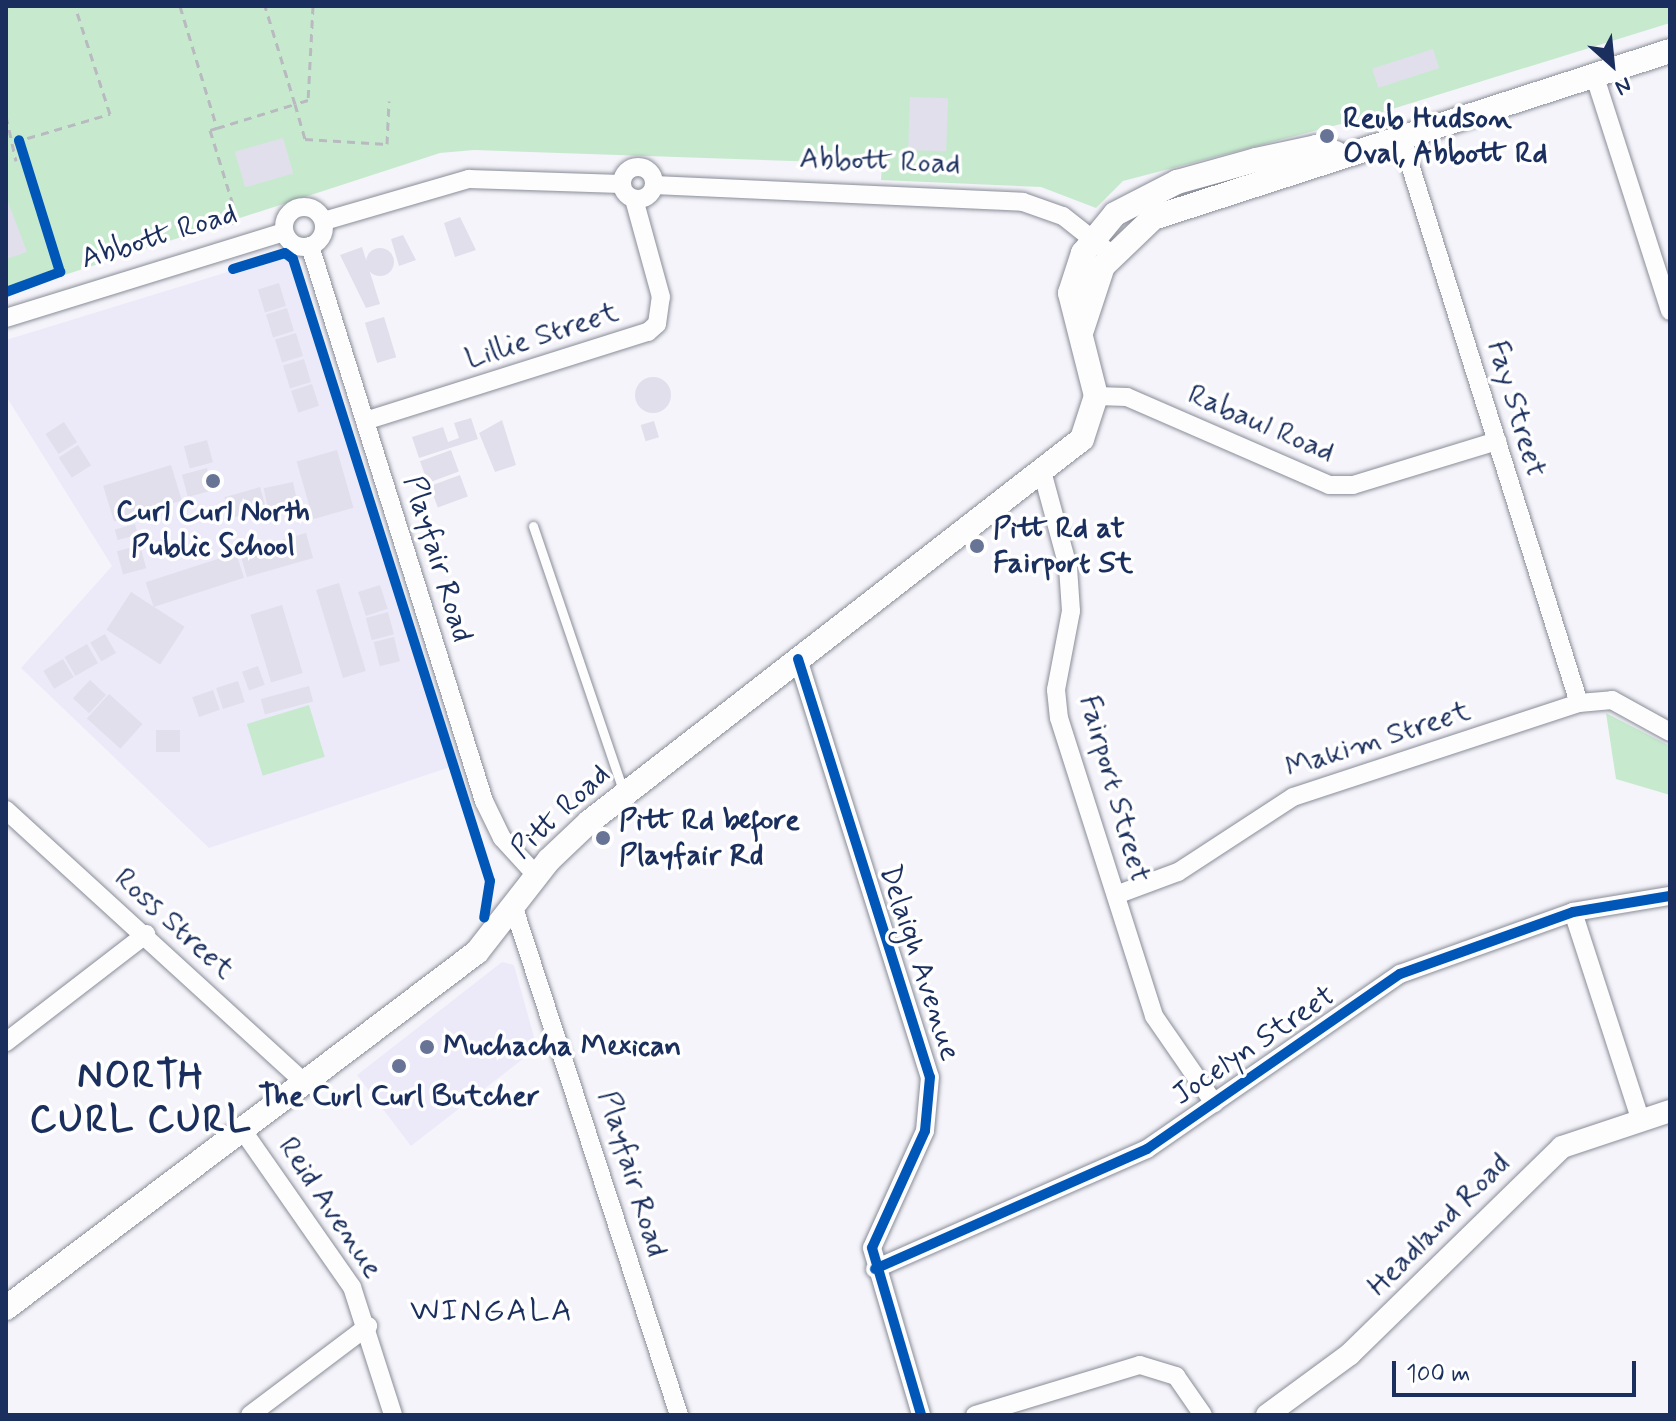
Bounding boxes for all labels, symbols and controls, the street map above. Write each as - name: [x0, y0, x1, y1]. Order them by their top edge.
- north arrow: [1572, 24, 1652, 104]
- text: N: [1610, 70, 1636, 101]
- place label: Reub Hudson Oval, Abbott Rd: [1343, 101, 1547, 172]
- marker: Reub Hudson Oval, Abbott Rd: [1318, 127, 1336, 145]
- street label: Abbott Road: [799, 141, 961, 183]
- street label: Abbott Road: [77, 196, 241, 278]
- street label: Lillie Street: [461, 294, 623, 378]
- street label: Fay Street: [1478, 337, 1554, 481]
- street label: Rabaul Road: [1182, 377, 1340, 471]
- marker: Curl Curl North Public School: [204, 472, 222, 490]
- street label: Playfair Road: [395, 472, 479, 646]
- place label: Curl Curl North Public School: [116, 494, 310, 564]
- place label: Pitt Rd at Fairport St: [993, 511, 1128, 582]
- marker: Pitt Rd at Fairport St: [968, 537, 986, 555]
- street label: Fairport Street: [1070, 692, 1158, 886]
- street label: Makim Street: [1281, 693, 1475, 787]
- street label: Pitt Road: [504, 757, 618, 867]
- place label: Pitt Rd before Playfair Rd: [619, 803, 800, 874]
- marker: Pitt Rd before Playfair Rd: [594, 829, 612, 847]
- street label: Ross Street: [106, 861, 242, 987]
- street label: Delaigh Avenue: [872, 865, 966, 1061]
- street label: Jocelyn Street: [1166, 979, 1342, 1113]
- place label: Muchacha Mexican: [443, 1029, 681, 1065]
- marker: Muchacha Mexican: [418, 1038, 436, 1056]
- district label: NORTH CURL CURL: [31, 1054, 251, 1144]
- marker: The Curl Curl Butcher: [390, 1057, 408, 1075]
- place label: The Curl Curl Butcher: [260, 1079, 538, 1115]
- street label: Playfair Road: [590, 1087, 674, 1261]
- street label: Reid Avenue: [272, 1134, 388, 1282]
- street label: Headland Road: [1361, 1147, 1517, 1303]
- district label: WINGALA: [410, 1292, 574, 1330]
- scale bar: [1396, 1345, 1640, 1395]
- text: 100 m: [1406, 1359, 1470, 1390]

